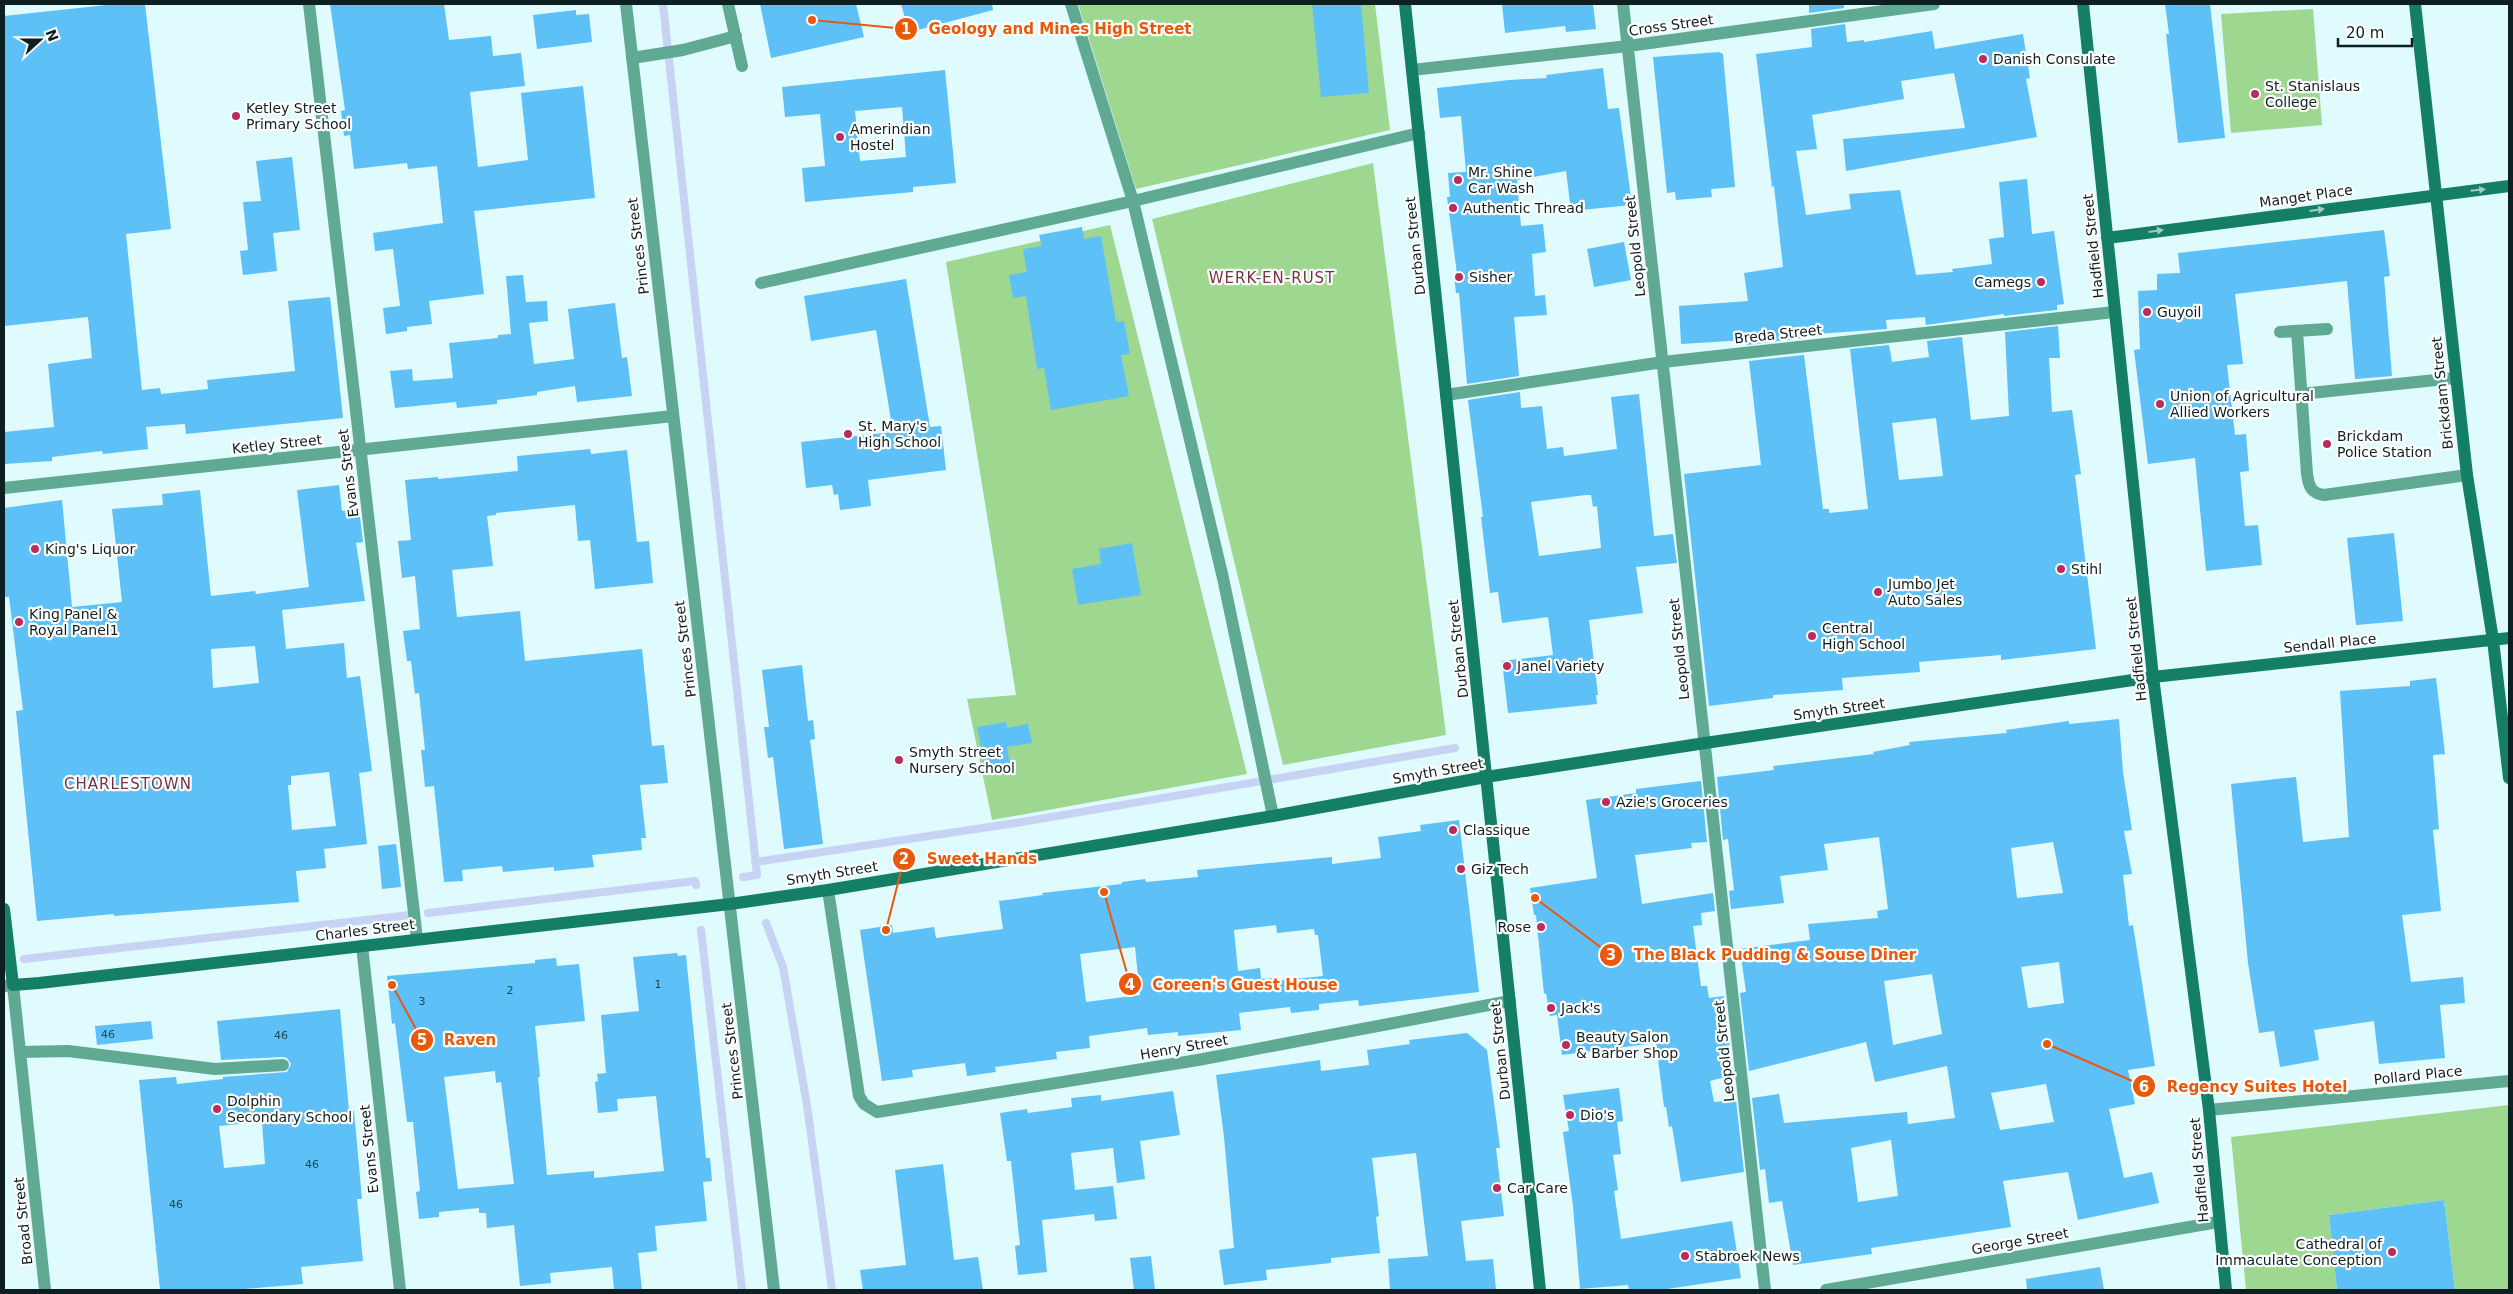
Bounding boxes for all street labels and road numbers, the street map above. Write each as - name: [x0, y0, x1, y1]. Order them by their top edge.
- street label: Cross Street: [1628, 11, 1715, 39]
- street label: Manget Place: [2258, 182, 2354, 210]
- street label: Hadfield Street: [2079, 192, 2106, 299]
- street label: Leopold Street: [1622, 194, 1648, 298]
- street label: Princes Street: [624, 196, 652, 295]
- street label: Durban Street: [1402, 196, 1428, 296]
- street label: Breda Street: [1733, 321, 1823, 347]
- street label: Brickdam Street: [2428, 335, 2456, 450]
- street label: Evans Street: [335, 427, 361, 518]
- street label: Ketley Street: [231, 431, 323, 457]
- street label: Hadfield Street: [2122, 595, 2149, 702]
- street label: Leopold Street: [1666, 597, 1692, 701]
- street label: Princes Street: [671, 599, 699, 698]
- street label: Durban Street: [1445, 599, 1471, 699]
- street label: Sendall Place: [2283, 630, 2377, 656]
- street label: Smyth Street: [1792, 695, 1886, 723]
- street label: Smyth Street: [1391, 755, 1485, 787]
- street label: Smyth Street: [785, 858, 879, 888]
- street label: Charles Street: [315, 916, 416, 944]
- street label: Leopold Street: [1711, 999, 1737, 1103]
- street label: Princes Street: [718, 1001, 746, 1100]
- street label: Durban Street: [1487, 1001, 1513, 1101]
- street label: Henry Street: [1139, 1031, 1230, 1063]
- street label: Pollard Place: [2373, 1062, 2463, 1088]
- street label: Evans Street: [356, 1103, 382, 1194]
- street label: Hadfield Street: [2186, 1116, 2212, 1223]
- street label: Broad Street: [10, 1176, 36, 1266]
- street label: George Street: [1970, 1225, 2070, 1257]

